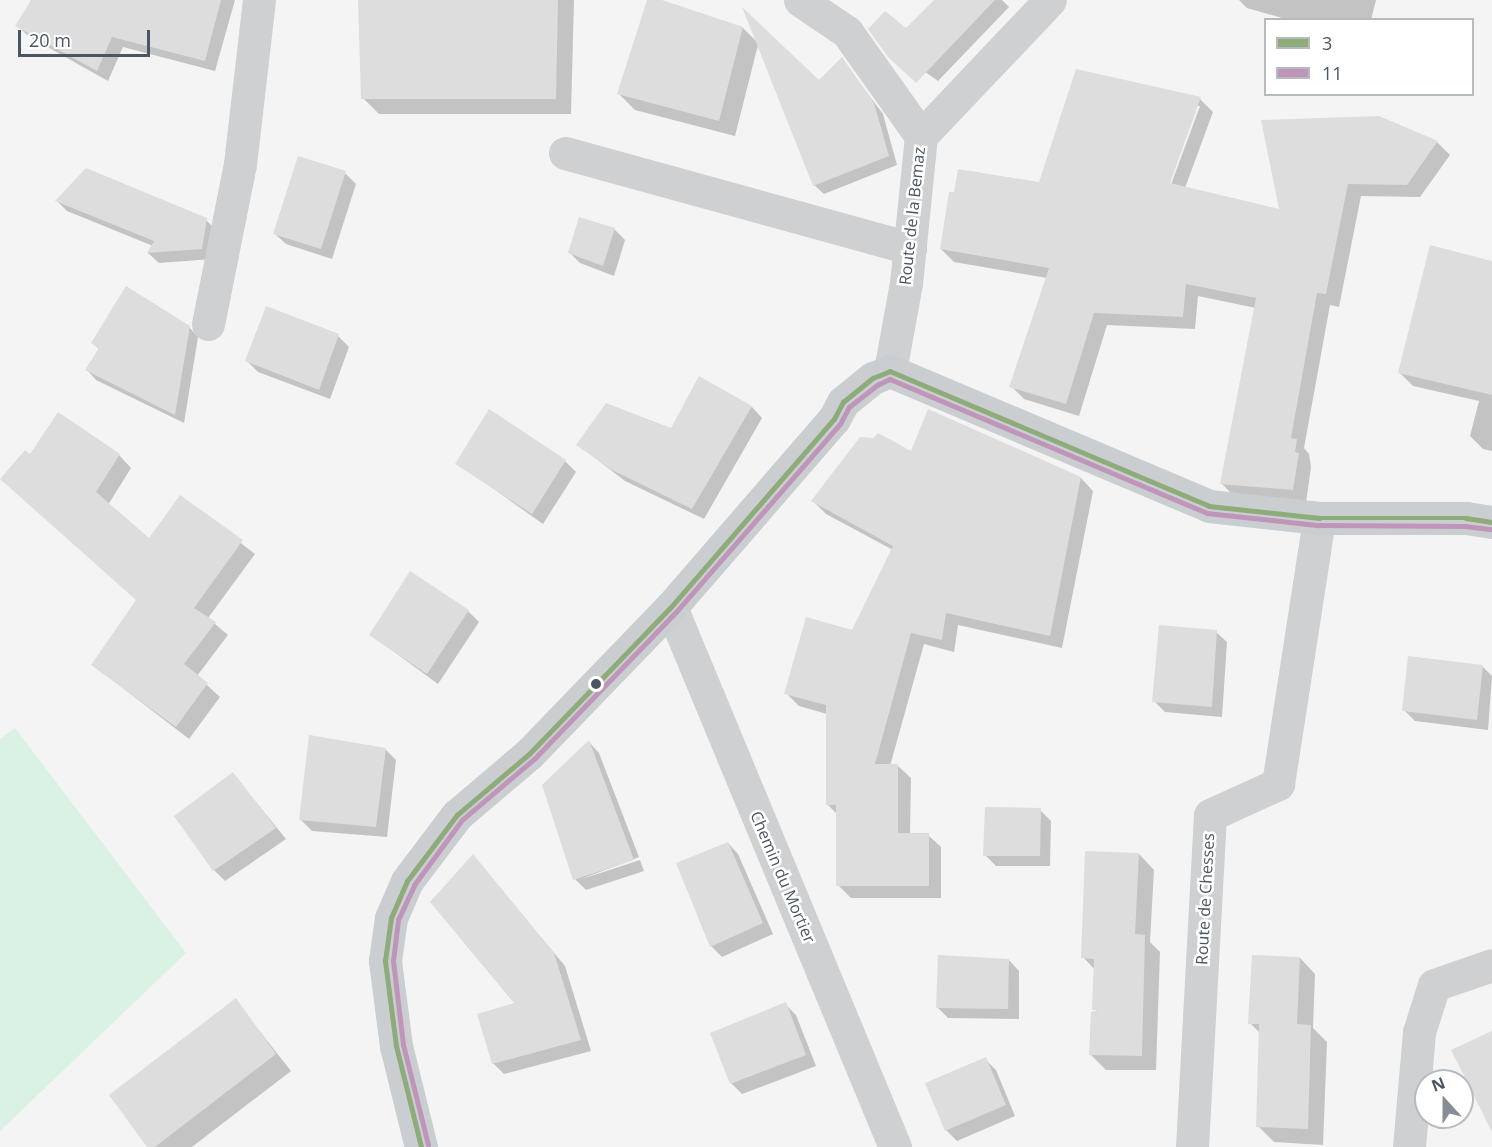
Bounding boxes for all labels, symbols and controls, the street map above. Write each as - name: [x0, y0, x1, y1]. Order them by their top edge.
- scale bar: [21, 18, 153, 56]
- legend: [1264, 18, 1474, 96]
- text: 20 m: [29, 28, 71, 52]
- text: 3: [1322, 31, 1332, 55]
- text: 11: [1322, 61, 1343, 85]
- street label: Route de la Bemaz: [895, 146, 929, 286]
- unlabelled marker: [590, 678, 602, 690]
- street label: Chemin du Mortier: [747, 808, 819, 946]
- street label: Route de Chesses: [1192, 833, 1218, 965]
- north arrow: [1414, 1069, 1474, 1129]
- text: N: [1428, 1071, 1448, 1097]

